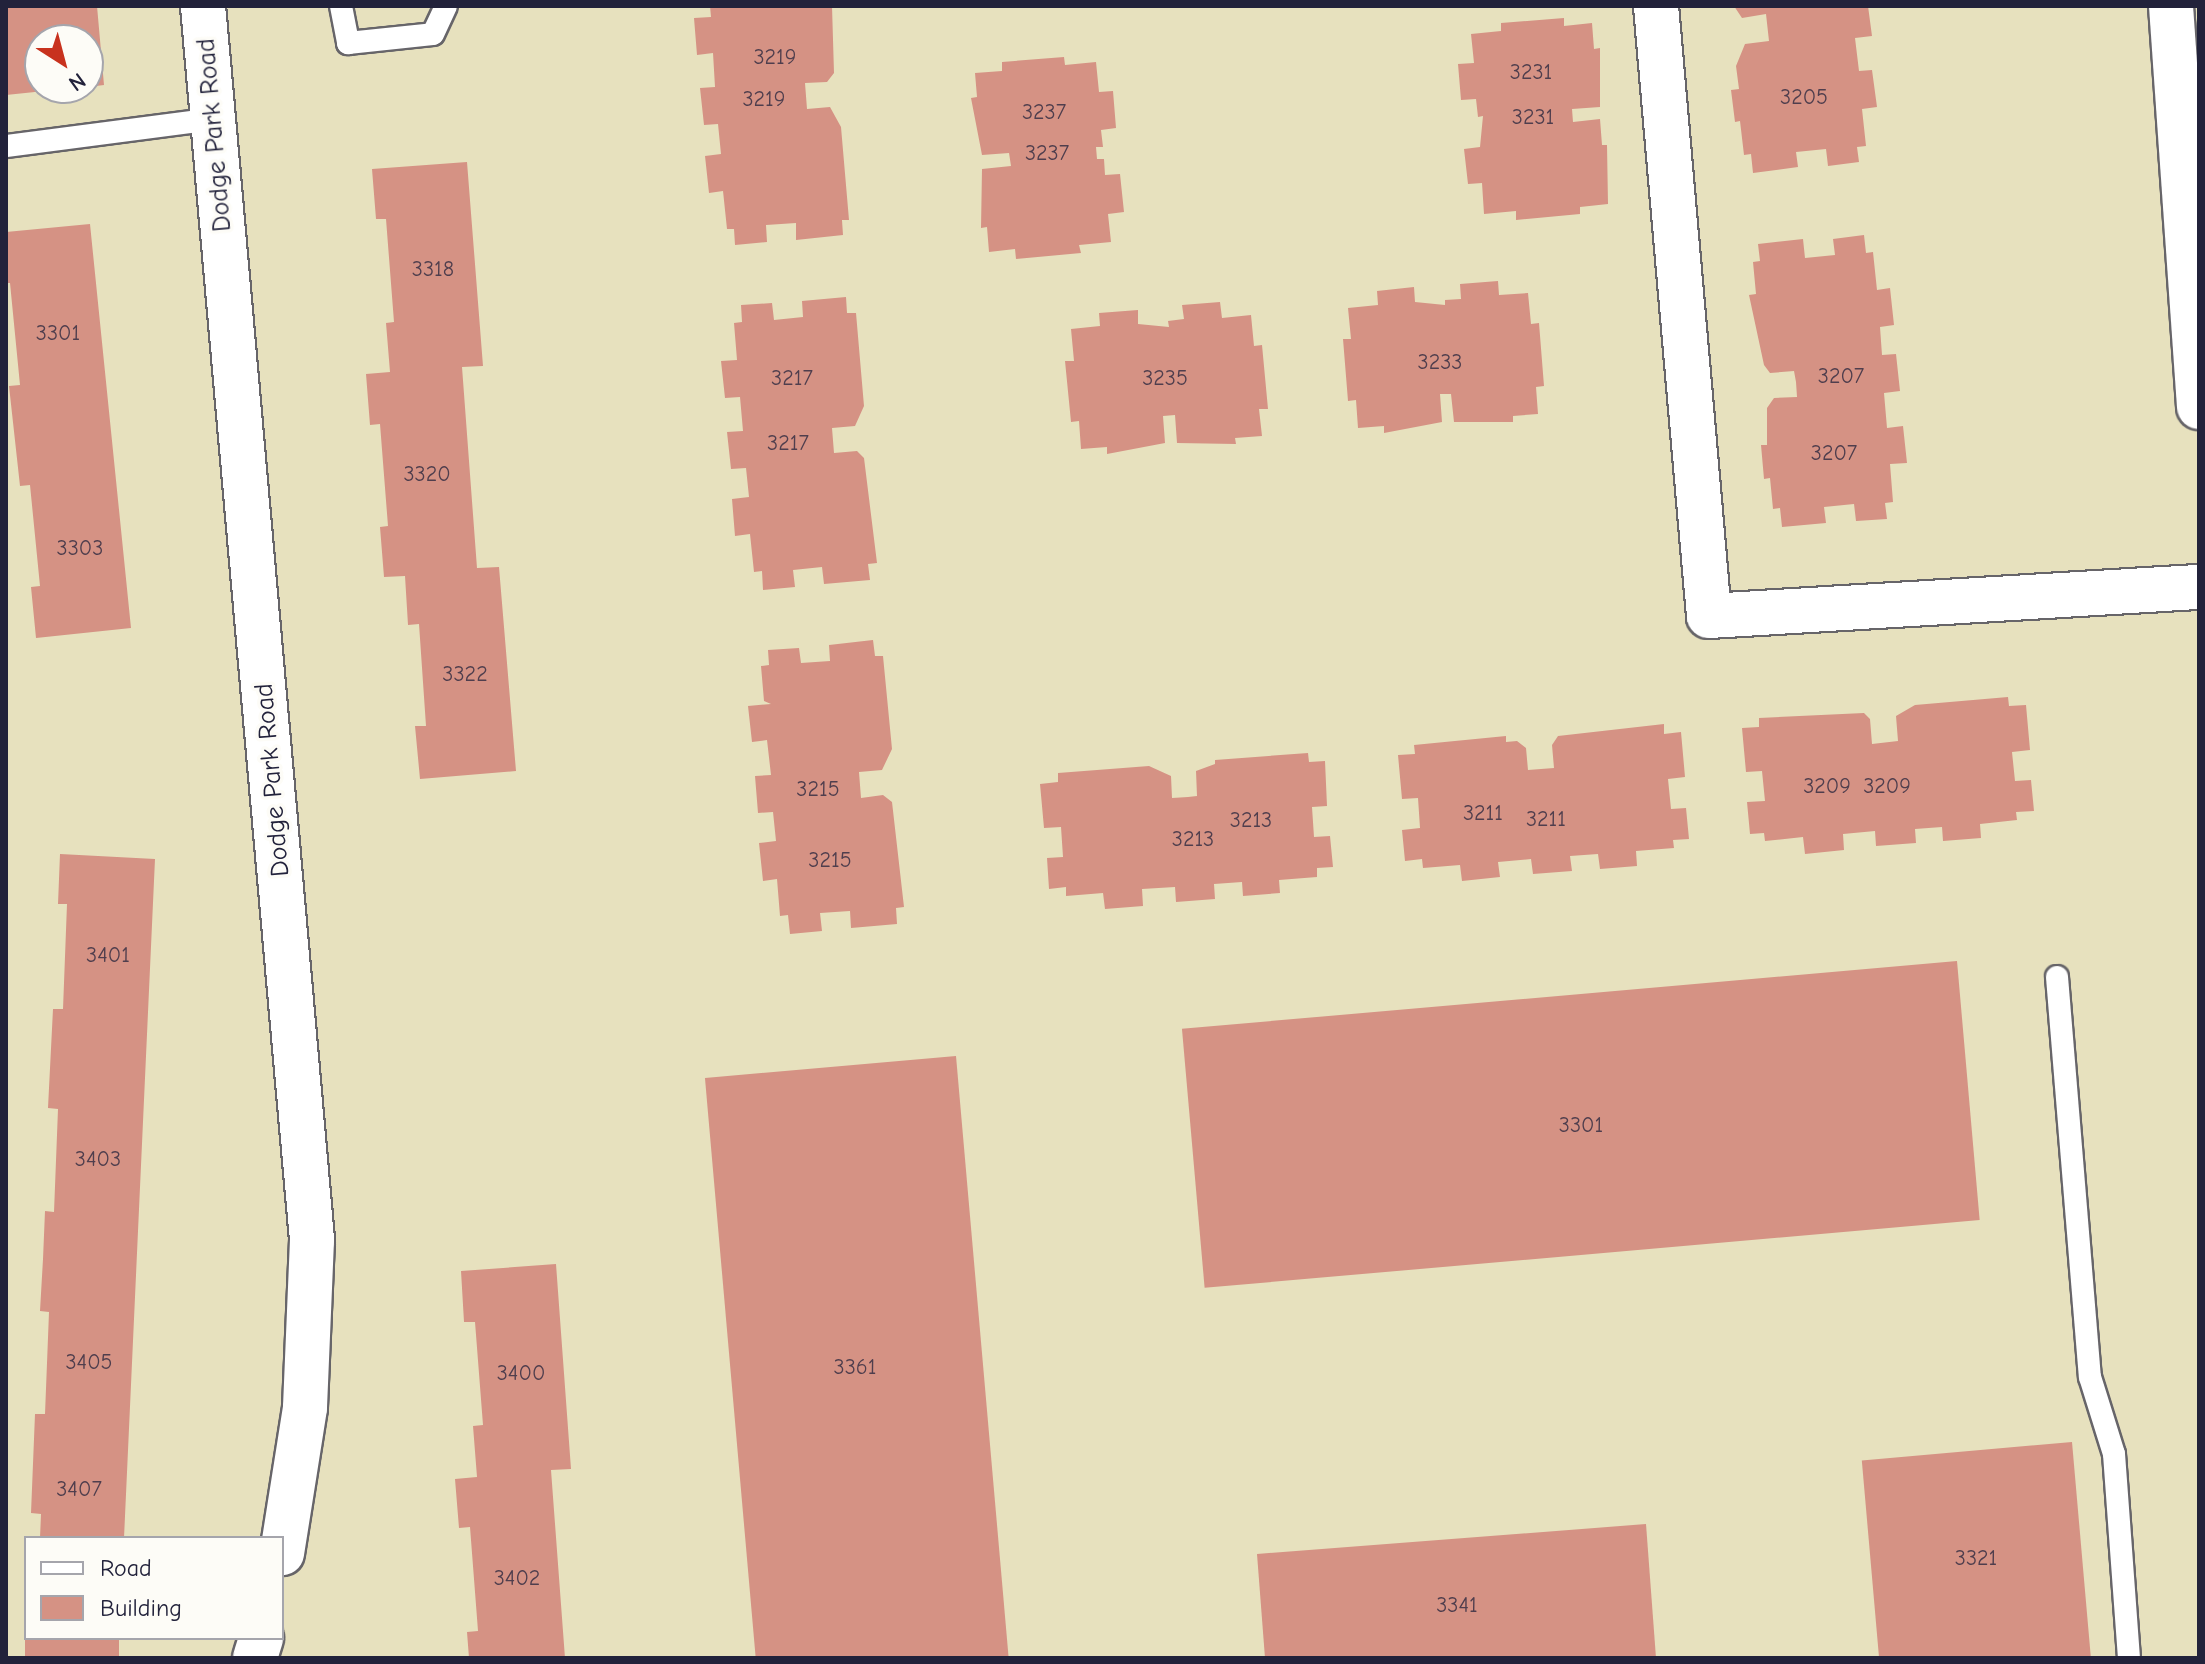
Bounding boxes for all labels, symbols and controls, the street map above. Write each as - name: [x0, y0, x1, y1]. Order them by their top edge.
- north arrow: [24, 24, 104, 104]
- street label: Dodge Park Road: [191, 37, 239, 233]
- house number: 3219: [753, 45, 797, 71]
- house number: 3231: [1510, 60, 1552, 86]
- text: N: [63, 67, 90, 97]
- house number: 3205: [1780, 85, 1828, 111]
- house number: 3219: [742, 87, 786, 113]
- house number: 3237: [1022, 100, 1066, 126]
- house number: 3231: [1512, 105, 1554, 131]
- house number: 3237: [1025, 141, 1069, 167]
- house number: 3318: [412, 257, 454, 283]
- house number: 3301: [36, 321, 80, 347]
- house number: 3233: [1418, 350, 1462, 376]
- house number: 3207: [1818, 364, 1864, 390]
- house number: 3217: [771, 366, 813, 392]
- house number: 3235: [1142, 366, 1188, 392]
- house number: 3217: [767, 431, 809, 457]
- house number: 3207: [1811, 441, 1857, 467]
- house number: 3320: [403, 462, 451, 488]
- house number: 3303: [57, 536, 103, 562]
- house number: 3322: [442, 662, 488, 688]
- street label: Dodge Park Road: [249, 682, 297, 878]
- house number: 3209: [1803, 774, 1851, 800]
- house number: 3209: [1863, 774, 1911, 800]
- house number: 3215: [796, 777, 840, 803]
- house number: 3211: [1463, 801, 1503, 827]
- house number: 3211: [1526, 807, 1566, 833]
- house number: 3213: [1230, 808, 1272, 834]
- house number: 3213: [1172, 827, 1214, 853]
- house number: 3215: [808, 848, 852, 874]
- house number: 3401: [86, 943, 130, 969]
- house number: 3301: [1559, 1113, 1603, 1139]
- house number: 3403: [75, 1147, 121, 1173]
- house number: 3405: [65, 1350, 113, 1376]
- house number: 3361: [834, 1355, 876, 1381]
- house number: 3400: [497, 1361, 545, 1387]
- house number: 3407: [56, 1477, 102, 1503]
- legend: [24, 1536, 284, 1640]
- house number: 3321: [1955, 1546, 1997, 1572]
- text: Road: [100, 1554, 152, 1582]
- house number: 3402: [494, 1566, 540, 1592]
- house number: 3341: [1436, 1593, 1478, 1619]
- text: Building: [100, 1594, 182, 1622]

